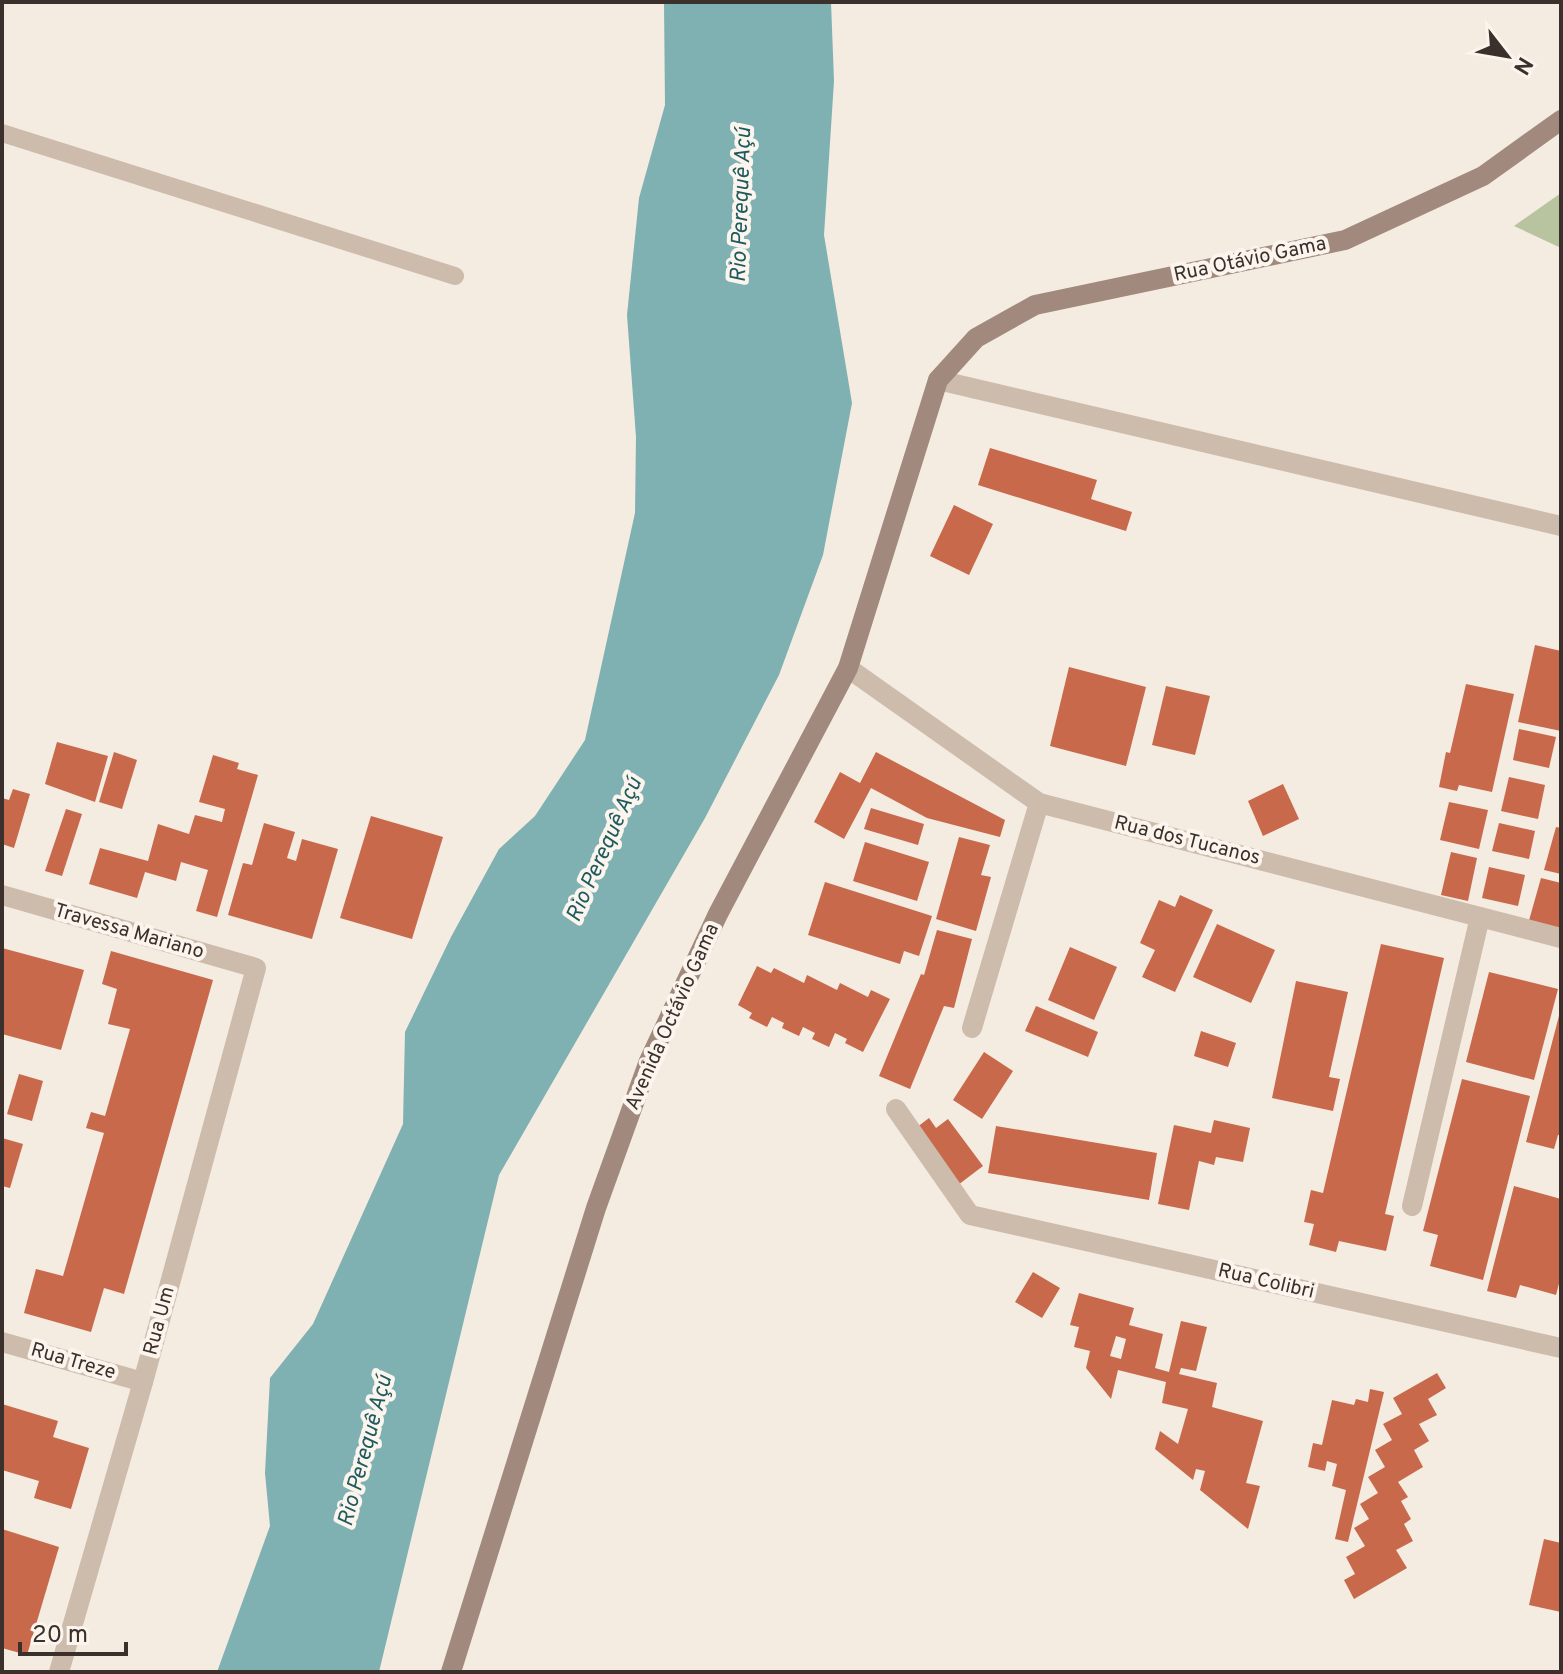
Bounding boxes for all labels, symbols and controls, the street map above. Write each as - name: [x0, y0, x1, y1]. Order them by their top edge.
- north arrow: [1467, 16, 1547, 96]
- text: N: [1506, 51, 1538, 79]
- water label: Rio Perequê Açú: [726, 125, 758, 283]
- street label: Rua Otávio Gama: [1171, 231, 1329, 289]
- water label: Rio Perequê Açú: [561, 772, 650, 926]
- street label: Rua dos Tucanos: [1111, 810, 1263, 872]
- street label: Travessa Mariano: [51, 898, 207, 966]
- street label: Avenida Octávio Gama: [620, 920, 726, 1114]
- street label: Rua Colibri: [1215, 1258, 1317, 1306]
- street label: Rua Um: [138, 1284, 182, 1358]
- street label: Rua Treze: [27, 1337, 119, 1387]
- water label: Rio Perequê Açú: [333, 1371, 400, 1530]
- scale bar: [20, 1606, 126, 1656]
- text: 20 m: [32, 1621, 88, 1651]

